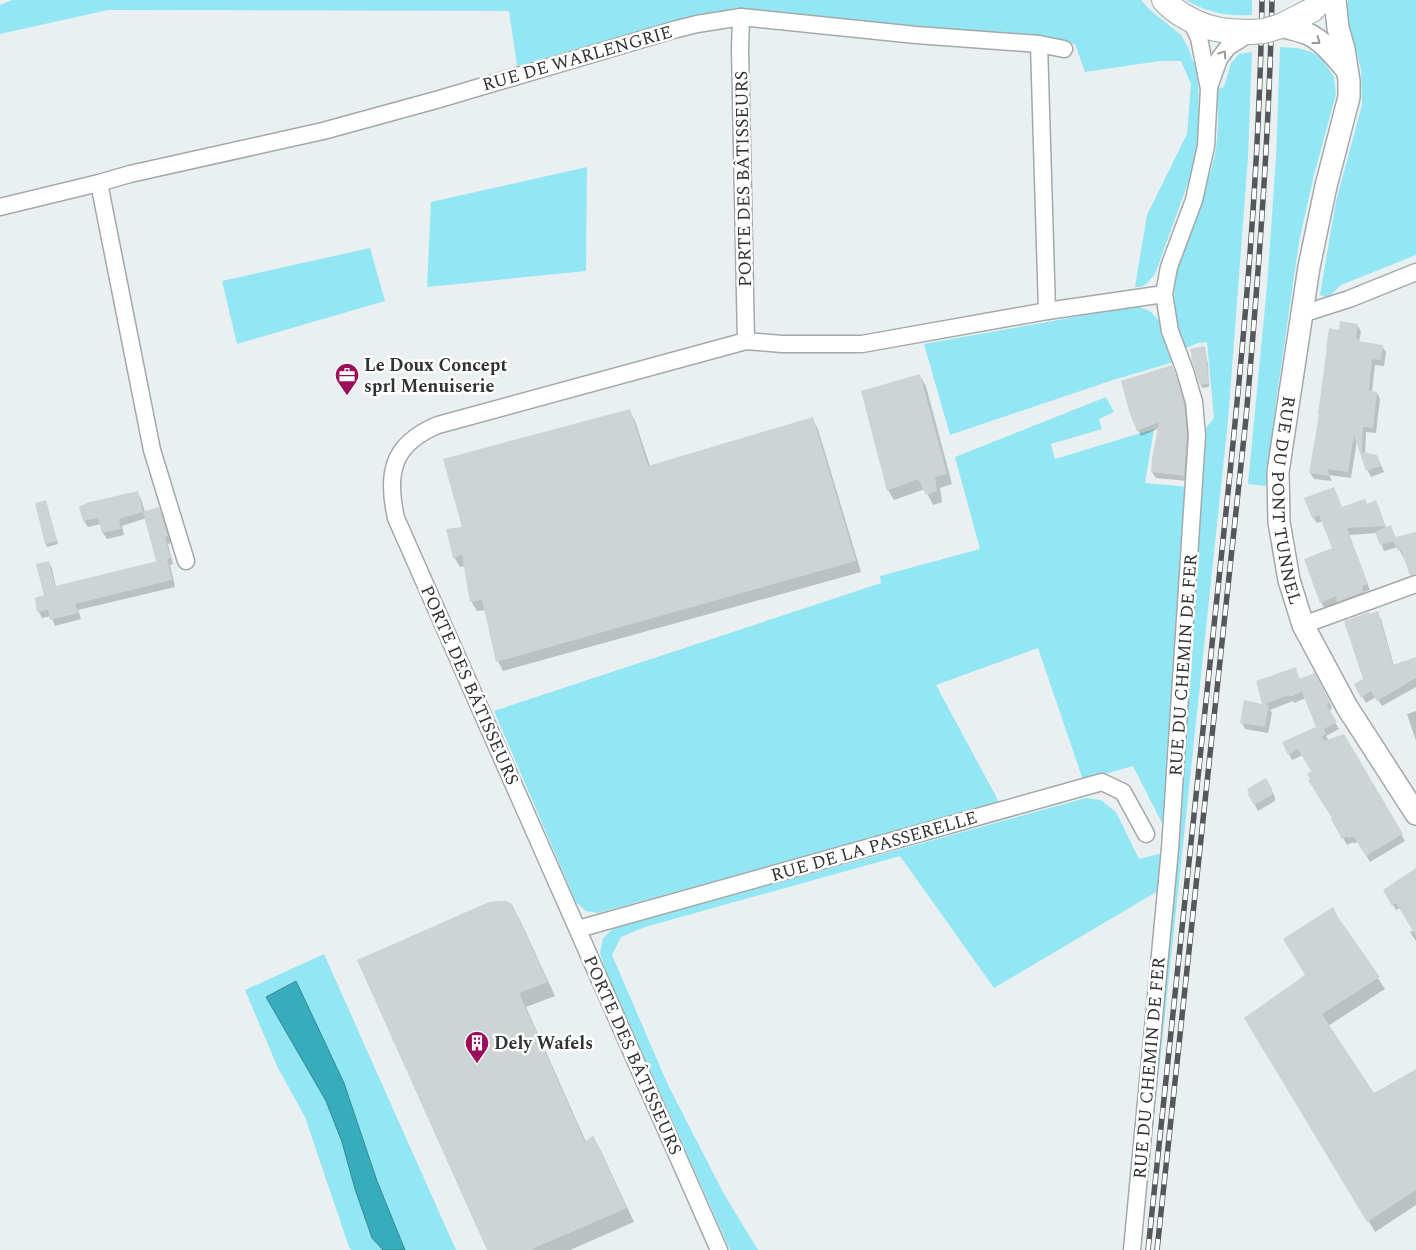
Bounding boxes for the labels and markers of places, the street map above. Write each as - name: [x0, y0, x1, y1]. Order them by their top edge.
- place label: Le Doux Concept sprl Menuiserie: [364, 352, 507, 400]
- office icon: Le Doux Concept sprl Menuiserie: [334, 362, 360, 396]
- building icon: Dely Wafels: [464, 1030, 490, 1064]
- place label: Dely Wafels: [494, 1030, 593, 1057]

